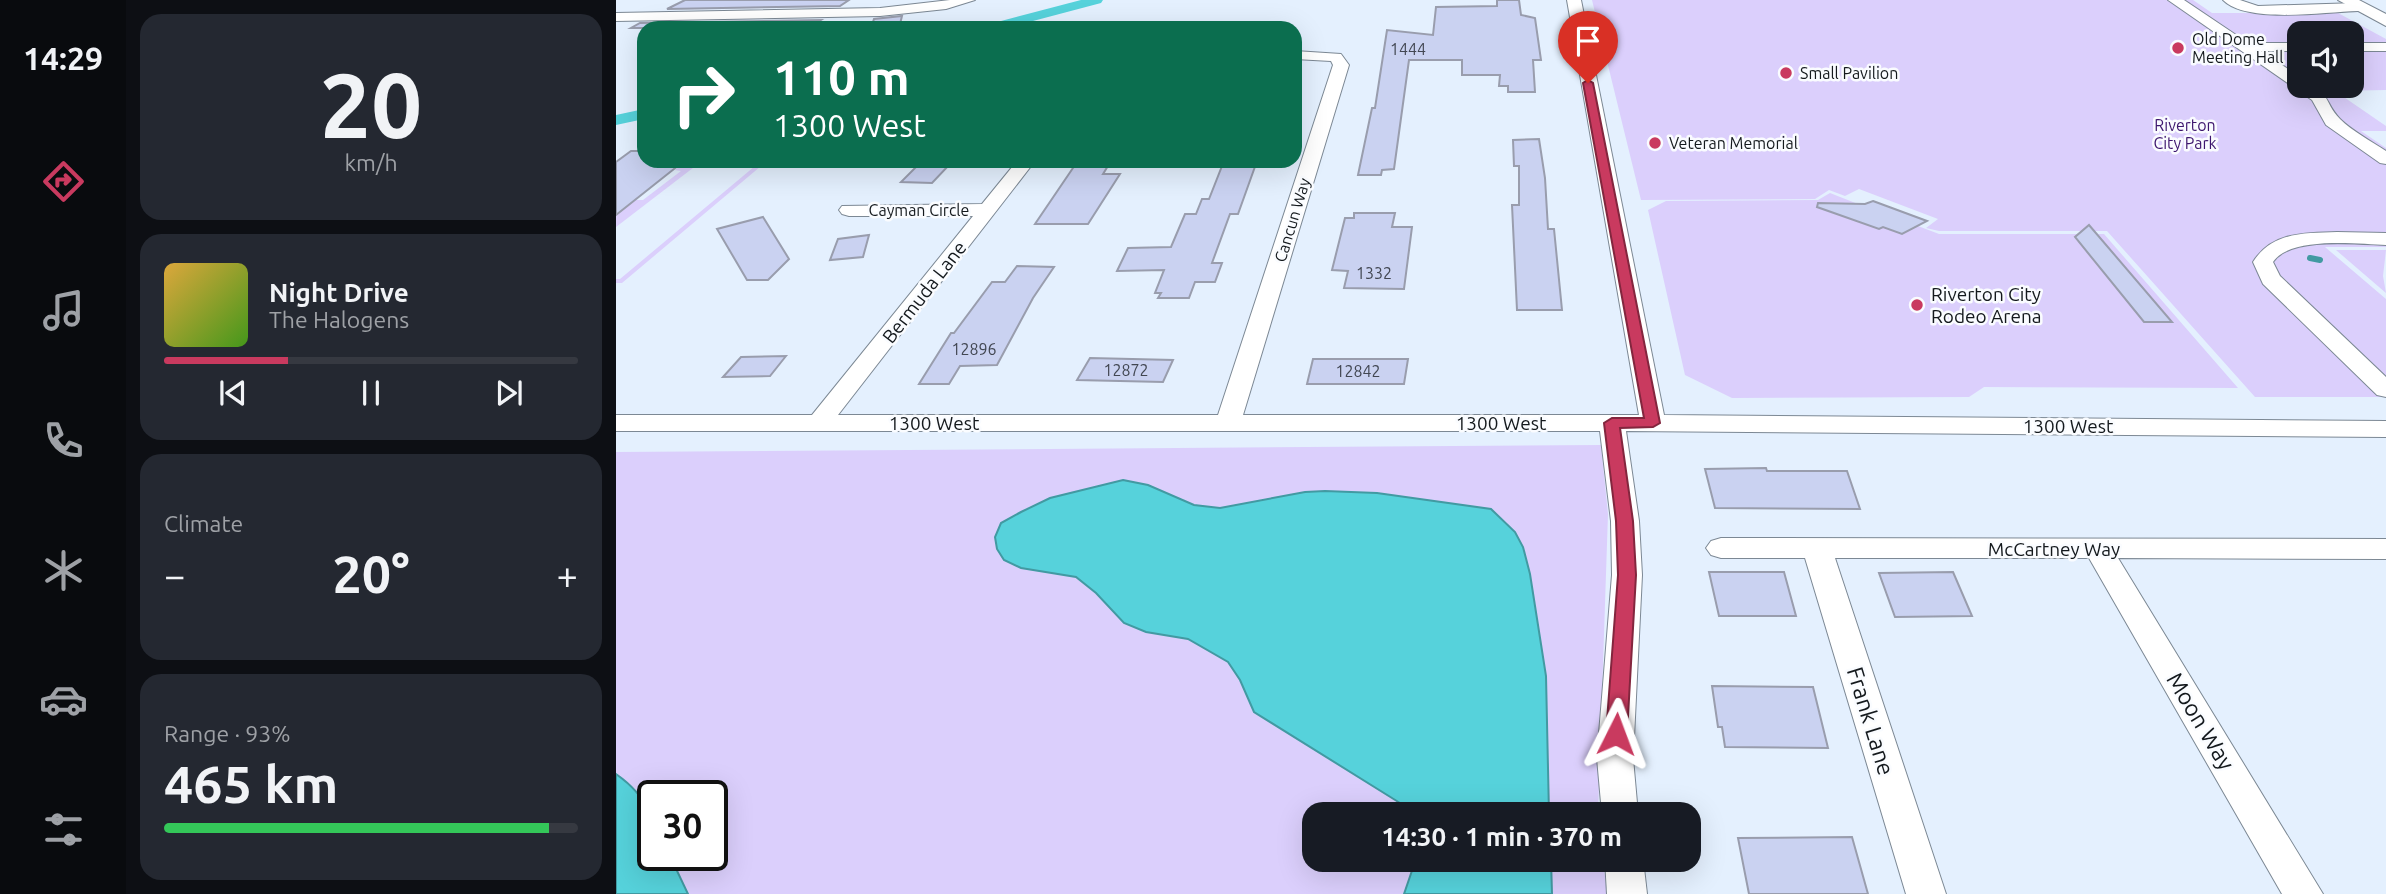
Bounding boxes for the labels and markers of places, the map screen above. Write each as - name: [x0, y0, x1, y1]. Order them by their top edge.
- pin: [1558, 11, 1618, 83]
- place label: Old Dome Meeting Hall: [2192, 30, 2284, 66]
- marker: Old Dome Meeting Hall: [2170, 40, 2186, 56]
- place label: Small Pavilion: [1800, 64, 1898, 82]
- marker: Small Pavilion: [1778, 65, 1794, 81]
- place label: Veteran Memorial: [1669, 134, 1798, 152]
- marker: Veteran Memorial: [1647, 135, 1663, 151]
- place label: Riverton City Rodeo Arena: [1931, 283, 2042, 327]
- marker: Riverton City Rodeo Arena: [1909, 297, 1925, 313]

